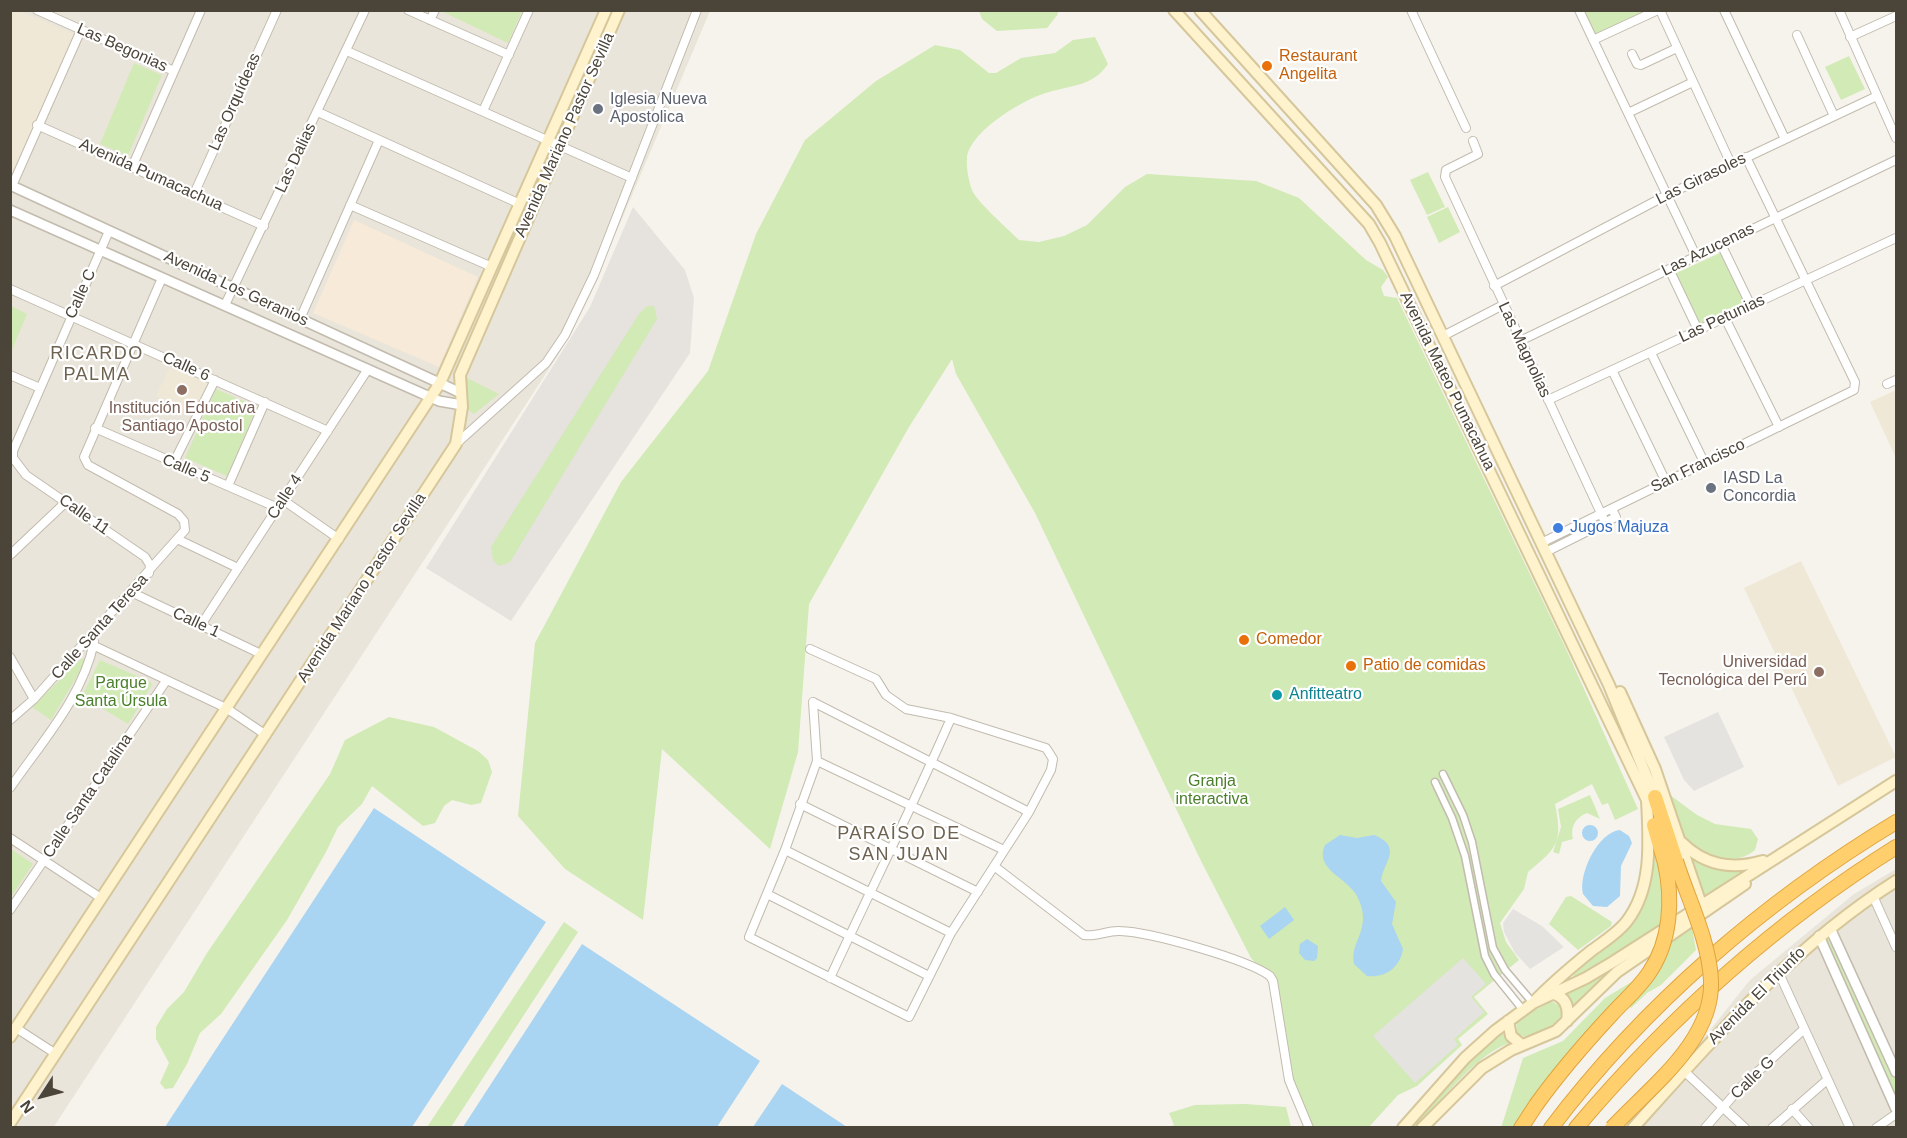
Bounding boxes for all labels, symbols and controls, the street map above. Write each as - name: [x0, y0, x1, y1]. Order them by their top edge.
- street label: Las Begonias: [74, 20, 170, 76]
- street label: Avenida Mariano Pastor Sevilla: [511, 30, 619, 240]
- place label: Restaurant Angelita: [1279, 47, 1357, 85]
- street label: Las Orquídeas: [205, 50, 265, 154]
- marker: Restaurant Angelita: [1260, 59, 1274, 73]
- place label: Iglesia Nueva Apostolica: [610, 90, 707, 128]
- marker: Iglesia Nueva Apostolica: [591, 102, 605, 116]
- street label: Las Dalias: [272, 120, 320, 196]
- street label: Avenida Pumacachua: [76, 135, 226, 215]
- street label: Las Girasoles: [1653, 149, 1749, 209]
- street label: Las Azucenas: [1659, 219, 1757, 281]
- street label: Avenida Los Geranios: [161, 247, 311, 331]
- street label: Calle C: [62, 266, 100, 322]
- street label: Avenida Mateo Pumacahua: [1395, 289, 1499, 473]
- street label: Las Petunias: [1676, 291, 1768, 347]
- street label: Las Magnolias: [1493, 299, 1555, 401]
- district label: RICARDO PALMA: [50, 343, 144, 386]
- street label: Calle 6: [159, 348, 213, 386]
- marker: Institución Educativa Santiago Apostol: [175, 383, 189, 397]
- place label: Institución Educativa Santiago Apostol: [109, 399, 255, 437]
- street label: San Francisco: [1648, 435, 1748, 497]
- street label: Calle 5: [159, 450, 213, 488]
- place label: IASD La Concordia: [1723, 469, 1796, 507]
- street label: Calle 4: [263, 471, 307, 523]
- marker: IASD La Concordia: [1704, 481, 1718, 495]
- street label: Avenida Mariano Pastor Sevilla: [293, 490, 431, 686]
- street label: Calle 11: [55, 491, 113, 539]
- place label: Jugos Majuza: [1570, 518, 1669, 538]
- marker: Jugos Majuza: [1551, 521, 1565, 535]
- street label: Calle Santa Teresa: [48, 570, 152, 684]
- street label: Calle 1: [169, 604, 223, 642]
- place label: Comedor: [1256, 630, 1322, 650]
- marker: Comedor: [1237, 633, 1251, 647]
- place label: Universidad Tecnológica del Perú: [1658, 653, 1807, 691]
- place label: Patio de comidas: [1363, 656, 1486, 676]
- marker: Patio de comidas: [1344, 659, 1358, 673]
- marker: Universidad Tecnológica del Perú: [1812, 665, 1826, 679]
- park label: Parque Santa Úrsula: [75, 674, 167, 712]
- place label: Anfitteatro: [1289, 685, 1362, 705]
- marker: Anfitteatro: [1270, 688, 1284, 702]
- street label: Calle Santa Catalina: [39, 730, 137, 862]
- park label: Granja interactiva: [1176, 772, 1248, 810]
- district label: PARAÍSO DE SAN JUAN: [837, 823, 961, 866]
- street label: Avenida El Triunfo: [1704, 943, 1810, 1049]
- street label: Calle G: [1727, 1053, 1779, 1103]
- north arrow: [12, 1066, 72, 1126]
- text: N: [17, 1097, 37, 1117]

